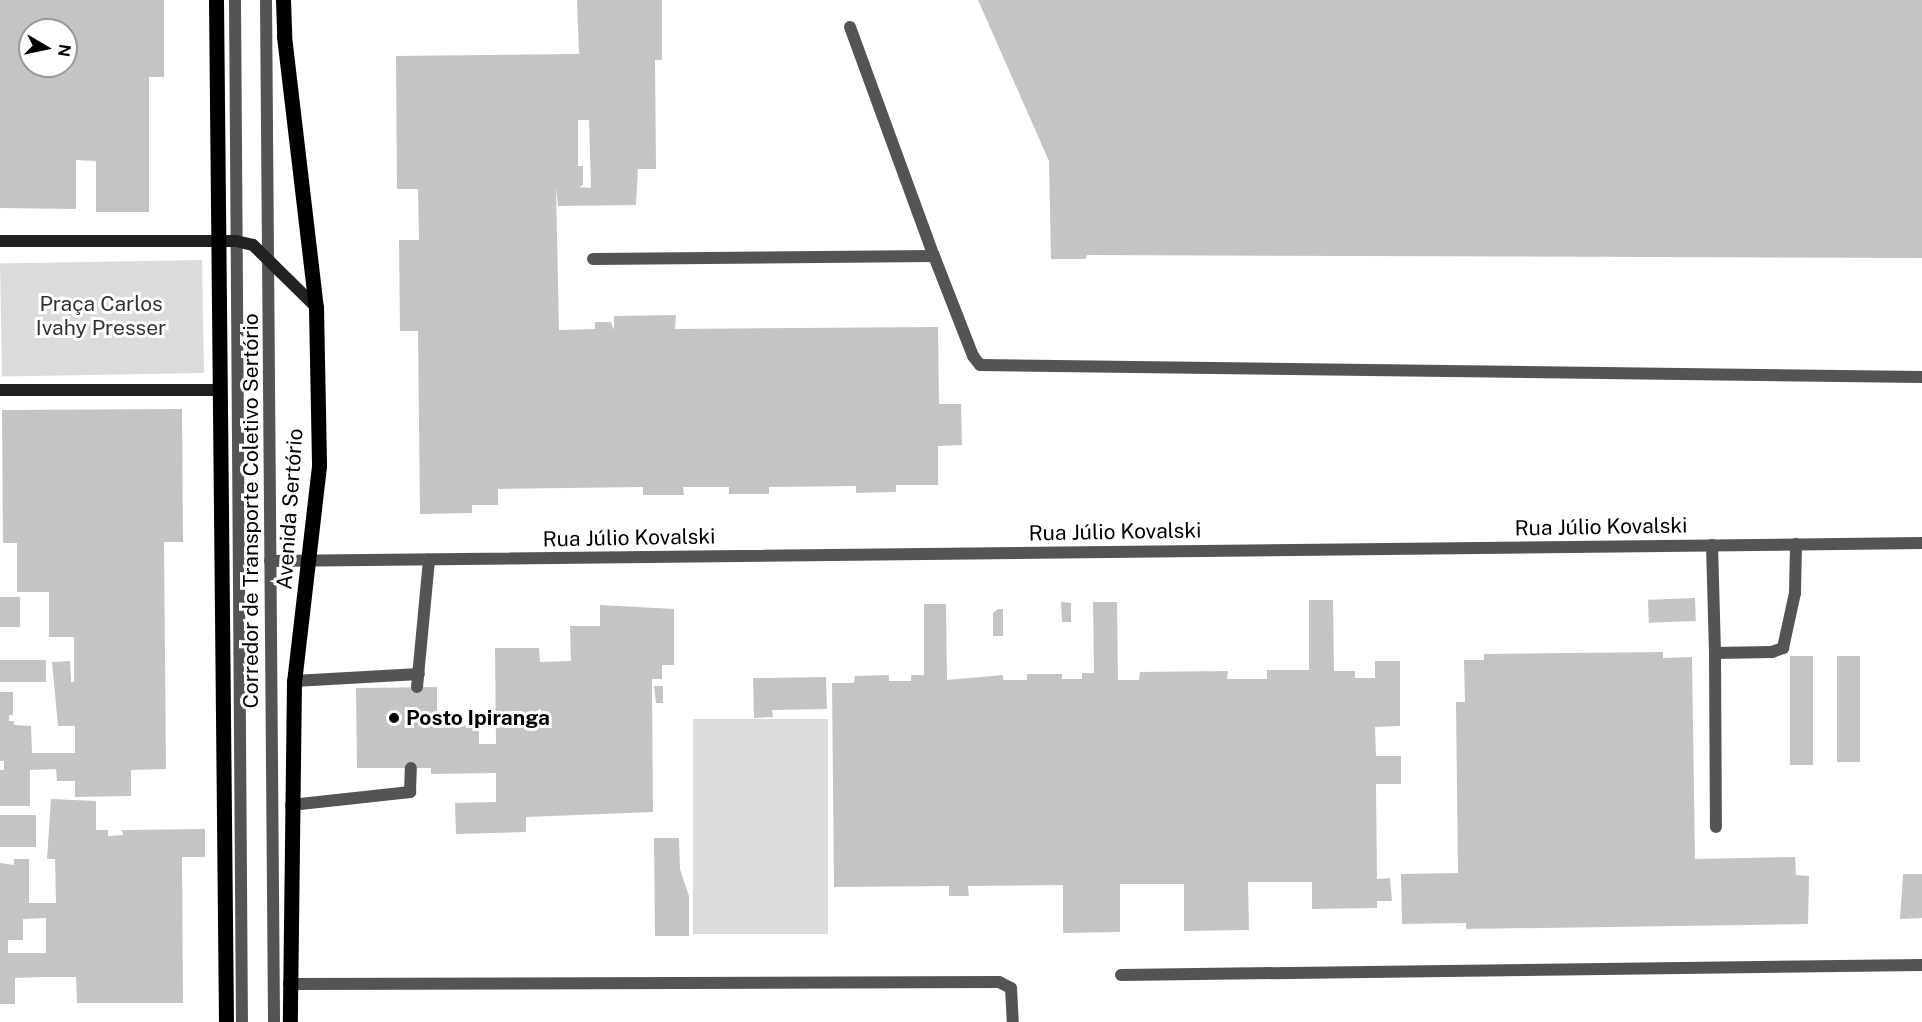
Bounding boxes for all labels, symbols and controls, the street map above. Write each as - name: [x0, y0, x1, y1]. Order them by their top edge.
- north arrow: [18, 18, 78, 78]
- text: N: [54, 43, 75, 58]
- park label: Praça Carlos Ivahy Presser: [36, 291, 166, 341]
- street label: Corredor de Transporte Coletivo Sertório: [238, 313, 264, 709]
- street label: Avenida Sertório: [272, 428, 308, 590]
- street label: Rua Júlio Kovalski: [1514, 513, 1688, 541]
- street label: Rua Júlio Kovalski: [1028, 518, 1202, 546]
- street label: Rua Júlio Kovalski: [542, 524, 716, 552]
- place label: Posto Ipiranga: [406, 705, 550, 731]
- marker: Posto Ipiranga: [387, 711, 401, 725]

